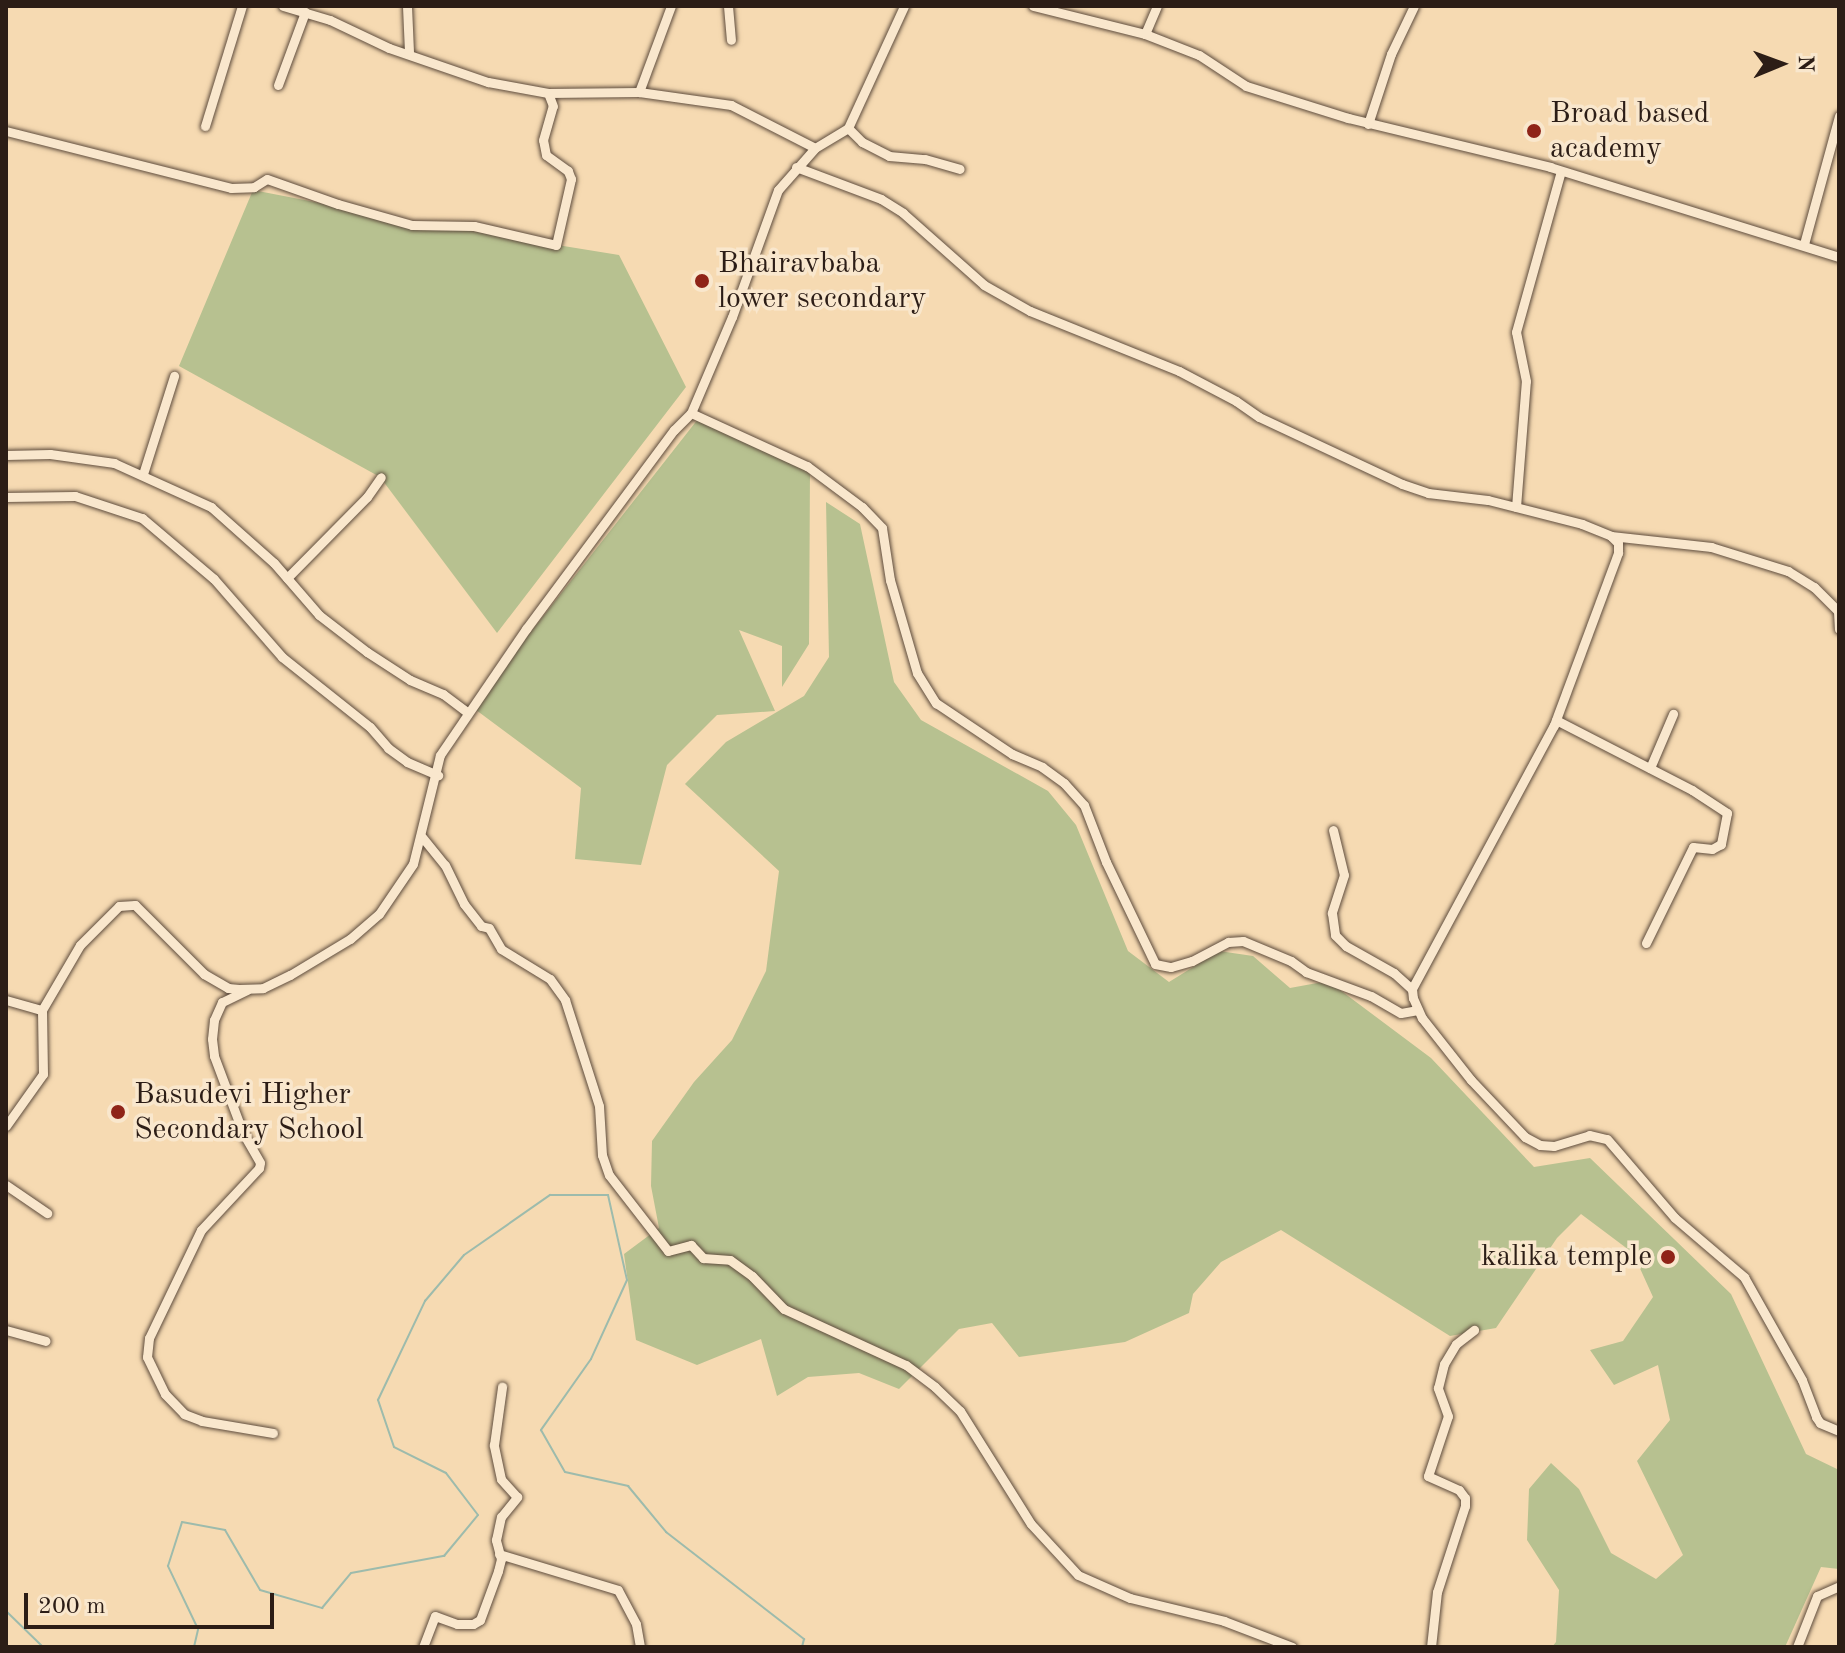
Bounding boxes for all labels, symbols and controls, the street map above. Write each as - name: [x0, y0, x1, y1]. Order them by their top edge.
- north arrow: [1741, 24, 1821, 104]
- text: N: [1794, 55, 1816, 72]
- place label: Broad based academy: [1550, 96, 1709, 166]
- marker: Broad based academy: [1525, 122, 1543, 140]
- place label: Bhairavbaba lower secondary: [718, 246, 926, 316]
- marker: Bhairavbaba lower secondary: [693, 272, 711, 290]
- place label: Basudevi Higher Secondary School: [134, 1077, 363, 1148]
- marker: Basudevi Higher Secondary School: [109, 1103, 127, 1121]
- place label: kalika temple: [1481, 1239, 1652, 1275]
- marker: kalika temple: [1659, 1248, 1677, 1266]
- scale bar: [28, 1577, 278, 1627]
- text: 200 m: [38, 1595, 106, 1619]

